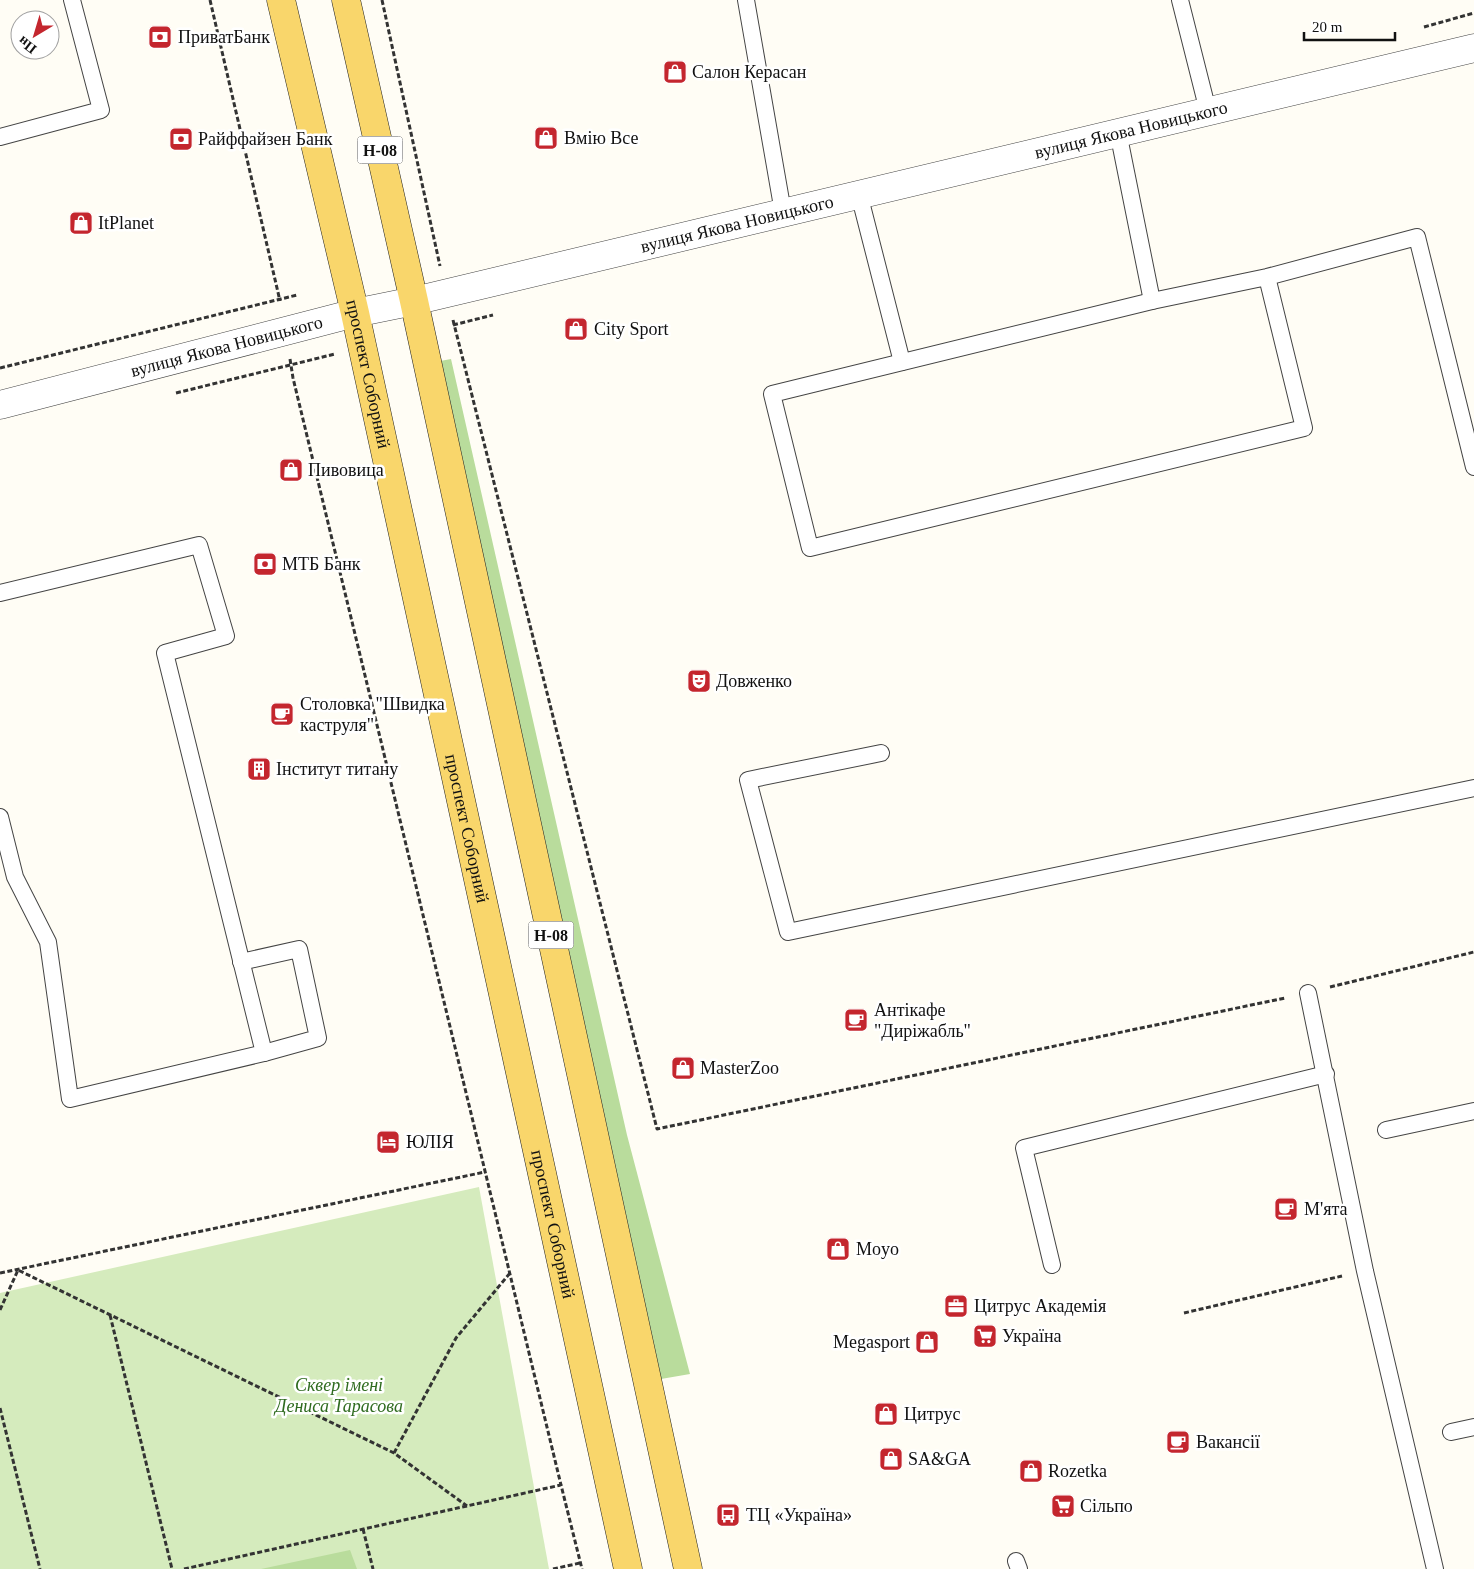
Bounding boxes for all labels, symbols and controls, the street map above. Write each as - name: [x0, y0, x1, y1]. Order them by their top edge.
- north arrow: [10, 10, 60, 60]
- scale bar: [1304, 10, 1395, 42]
- text: 20 m: [1312, 19, 1343, 35]
- bank icon: ПриватБанк: [147, 24, 173, 50]
- place label: ПриватБанк: [178, 27, 270, 47]
- text: Пн: [15, 33, 39, 57]
- shop icon: Салон Керасан: [662, 59, 688, 85]
- place label: Салон Керасан: [692, 62, 807, 82]
- street label: вулиця Якова Новицького: [1033, 97, 1229, 163]
- shop icon: Вмію Все: [533, 125, 559, 151]
- bank icon: Райффайзен Банк: [168, 126, 194, 152]
- place label: Вмію Все: [564, 128, 639, 148]
- place label: Райффайзен Банк: [198, 129, 333, 149]
- road number: Н-08: [358, 136, 402, 164]
- street label: вулиця Якова Новицького: [639, 191, 835, 257]
- shop icon: ItPlanet: [68, 210, 94, 236]
- place label: ItPlanet: [98, 213, 154, 233]
- street label: проспект Соборний: [342, 298, 394, 451]
- street label: вулиця Якова Новицького: [128, 312, 325, 381]
- shop icon: City Sport: [563, 316, 589, 342]
- place label: City Sport: [594, 319, 669, 339]
- shop icon: Пивовица: [278, 457, 304, 483]
- place label: Пивовица: [308, 460, 384, 480]
- bank icon: МТБ Банк: [252, 551, 278, 577]
- place label: МТБ Банк: [282, 554, 361, 574]
- theatre icon: Довженко: [686, 668, 712, 694]
- place label: Довженко: [716, 671, 792, 691]
- place label: Столовка "Швидка каструля": [300, 694, 445, 735]
- cafe icon: Столовка "Швидка каструля": [269, 701, 295, 727]
- street label: проспект Соборний: [441, 752, 493, 905]
- building icon: Інститут титану: [246, 756, 272, 782]
- place label: Інститут титану: [276, 759, 398, 779]
- road number: Н-08: [528, 922, 574, 948]
- place label: Антiкафе "Дирiжабль": [874, 1000, 971, 1041]
- cafe icon: Антiкафе "Дирiжабль": [843, 1007, 869, 1033]
- shop icon: MasterZoo: [670, 1055, 696, 1081]
- place label: MasterZoo: [700, 1058, 779, 1078]
- hotel icon: ЮЛІЯ: [375, 1129, 401, 1155]
- place label: ЮЛІЯ: [406, 1132, 454, 1152]
- street label: проспект Соборний: [527, 1148, 579, 1301]
- cafe icon: М'ята: [1273, 1196, 1299, 1222]
- place label: М'ята: [1304, 1199, 1348, 1219]
- shop icon: Moyo: [825, 1236, 851, 1262]
- place label: Moyo: [856, 1239, 899, 1259]
- office icon: Цитрус Академія: [943, 1293, 969, 1319]
- place label: Цитрус Академія: [974, 1296, 1106, 1316]
- supermarket icon: Україна: [972, 1323, 998, 1349]
- place label: Україна: [1002, 1326, 1062, 1346]
- shop icon: Megasport: [914, 1329, 940, 1355]
- place label: Megasport: [833, 1332, 910, 1352]
- park label: Сквер імені Дениса Тарасова: [273, 1375, 403, 1416]
- shop icon: Цитрус: [873, 1401, 899, 1427]
- place label: Цитрус: [904, 1404, 960, 1424]
- cafe icon: Вакансії: [1165, 1429, 1191, 1455]
- place label: Вакансії: [1196, 1432, 1260, 1452]
- shop icon: SA&GA: [878, 1446, 904, 1472]
- place label: SA&GA: [908, 1449, 971, 1469]
- shop icon: Rozetka: [1018, 1458, 1044, 1484]
- place label: Rozetka: [1048, 1461, 1107, 1481]
- supermarket icon: Сільпо: [1050, 1493, 1076, 1519]
- place label: Сільпо: [1080, 1496, 1133, 1516]
- bus stop icon: ТЦ «Україна»: [715, 1502, 741, 1528]
- place label: ТЦ «Україна»: [746, 1505, 852, 1525]

